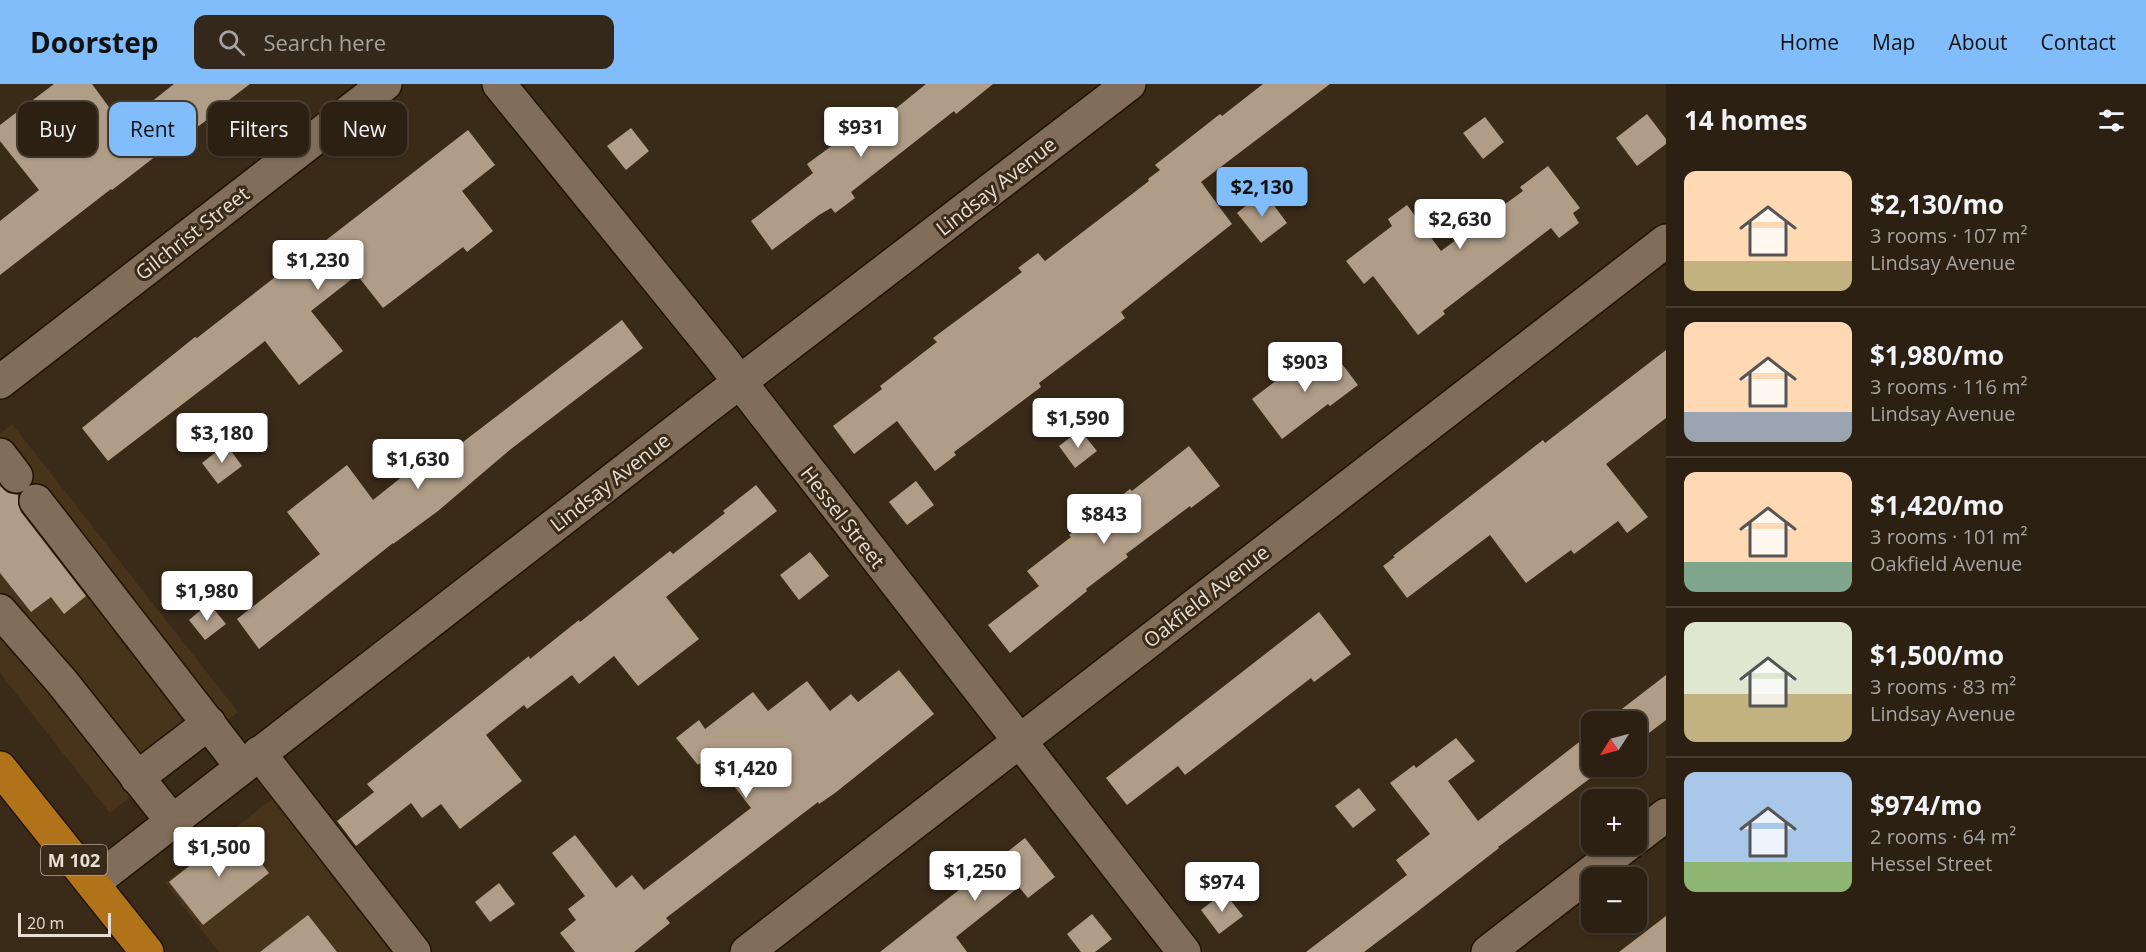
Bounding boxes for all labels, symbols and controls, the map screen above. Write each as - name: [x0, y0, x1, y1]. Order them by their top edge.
- search box: [194, 15, 614, 69]
- text: Doorstep: [30, 23, 158, 61]
- icon: search: [215, 26, 248, 59]
- text: Search here: [263, 27, 386, 57]
- text: Home: [1780, 28, 1839, 56]
- text: Map: [1872, 28, 1915, 56]
- text: About: [1948, 28, 2008, 56]
- text: Contact: [2041, 28, 2116, 56]
- chip: Buy: [18, 102, 97, 156]
- chip: Rent: [109, 102, 196, 156]
- chip: Filters: [208, 102, 309, 156]
- chip: New: [321, 102, 407, 156]
- text: 14 homes: [1684, 102, 1808, 138]
- icon: filters: [2095, 104, 2128, 137]
- pin: $931: [825, 107, 897, 158]
- text: $931: [838, 113, 884, 140]
- street label: Lindsay Avenue: [930, 131, 1062, 241]
- pin: $2,130: [1213, 167, 1311, 218]
- text: $2,130: [1231, 173, 1293, 200]
- street label: Gilchrist Street: [130, 180, 254, 286]
- text: $2,130/mo: [1870, 186, 2004, 222]
- icon: home: [1732, 195, 1804, 267]
- pin: $2,630: [1411, 199, 1509, 250]
- text: $2,630: [1429, 205, 1491, 232]
- text: 3 rooms · 107 m²: [1870, 222, 2028, 249]
- pin: $1,230: [269, 240, 367, 291]
- text: $1,230: [287, 246, 349, 273]
- text: Lindsay Avenue: [1870, 249, 2015, 276]
- text: $1,980/mo: [1870, 337, 2004, 373]
- pin: $903: [1269, 342, 1341, 393]
- icon: home: [1732, 346, 1804, 418]
- text: $903: [1282, 348, 1328, 375]
- text: 3 rooms · 116 m²: [1870, 373, 2028, 400]
- pin: $1,590: [1029, 398, 1127, 449]
- text: Lindsay Avenue: [1870, 400, 2015, 427]
- text: $1,590: [1047, 404, 1109, 431]
- pin: $3,180: [173, 413, 271, 464]
- text: $3,180: [191, 419, 253, 446]
- street label: Lindsay Avenue: [544, 427, 676, 537]
- pin: $1,630: [369, 439, 467, 490]
- text: $1,630: [387, 445, 449, 472]
- street label: Hessel Street: [795, 460, 891, 574]
- text: $1,420/mo: [1870, 487, 2004, 523]
- pin: $843: [1068, 494, 1140, 545]
- icon: home: [1732, 496, 1804, 568]
- text: $843: [1081, 500, 1127, 527]
- text: 3 rooms · 101 m²: [1870, 523, 2028, 550]
- street label: Oakfield Avenue: [1138, 538, 1274, 654]
- text: Oakfield Avenue: [1870, 550, 2022, 577]
- pin: $1,980: [158, 571, 256, 622]
- text: $1,980: [176, 577, 238, 604]
- text: $1,500/mo: [1870, 637, 2004, 673]
- icon: home: [1732, 646, 1804, 718]
- text: 3 rooms · 83 m²: [1870, 673, 2016, 700]
- text: Lindsay Avenue: [1870, 700, 2015, 727]
- north arrow: [1581, 711, 1647, 777]
- map controls: [1581, 711, 1647, 933]
- pin: $1,420: [697, 748, 795, 799]
- text: $1,420: [715, 754, 777, 781]
- text: $974/mo: [1870, 787, 1982, 823]
- button: +: [1581, 789, 1647, 855]
- icon: home: [1732, 796, 1804, 868]
- text: 2 rooms · 64 m²: [1870, 823, 2016, 850]
- pin: $1,500: [170, 827, 268, 878]
- text: $1,500: [188, 833, 250, 860]
- road number: M 102: [41, 845, 107, 875]
- text: Hessel Street: [1870, 850, 1992, 877]
- pin: $1,250: [926, 851, 1024, 902]
- text: $1,250: [944, 857, 1006, 884]
- pin: $974: [1186, 862, 1258, 913]
- button: −: [1581, 867, 1647, 933]
- text: $974: [1199, 868, 1245, 895]
- scale bar: [18, 910, 111, 938]
- text: 20 m: [27, 912, 64, 934]

